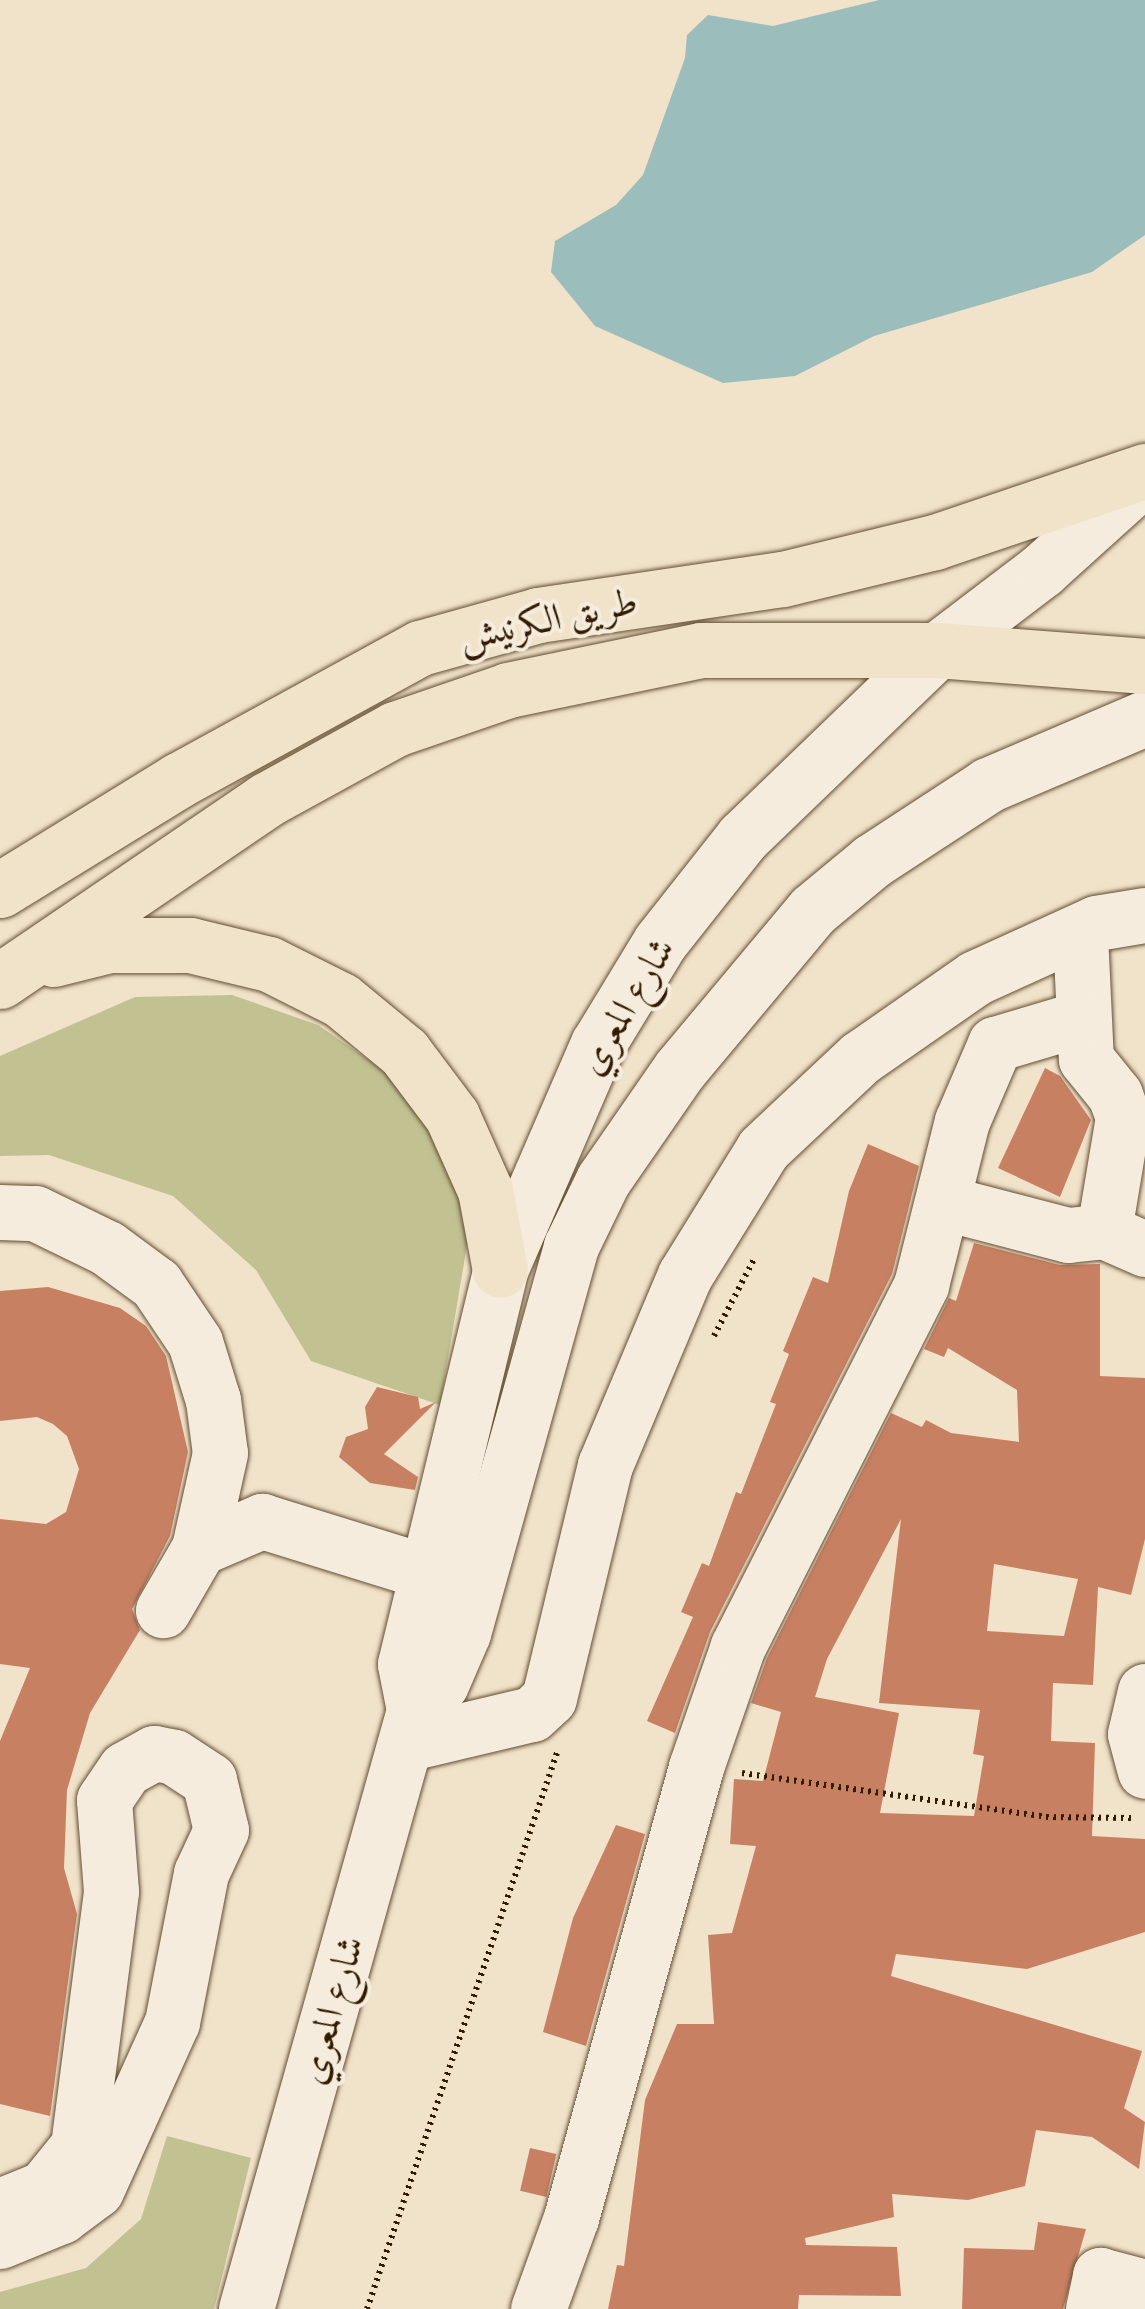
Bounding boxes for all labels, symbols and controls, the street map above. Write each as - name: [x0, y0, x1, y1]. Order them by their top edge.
- street label: طريق الكرنيش: [454, 578, 642, 660]
- street label: شارع المعري: [567, 929, 685, 1083]
- street label: شارع المعري: [288, 1931, 374, 2089]

